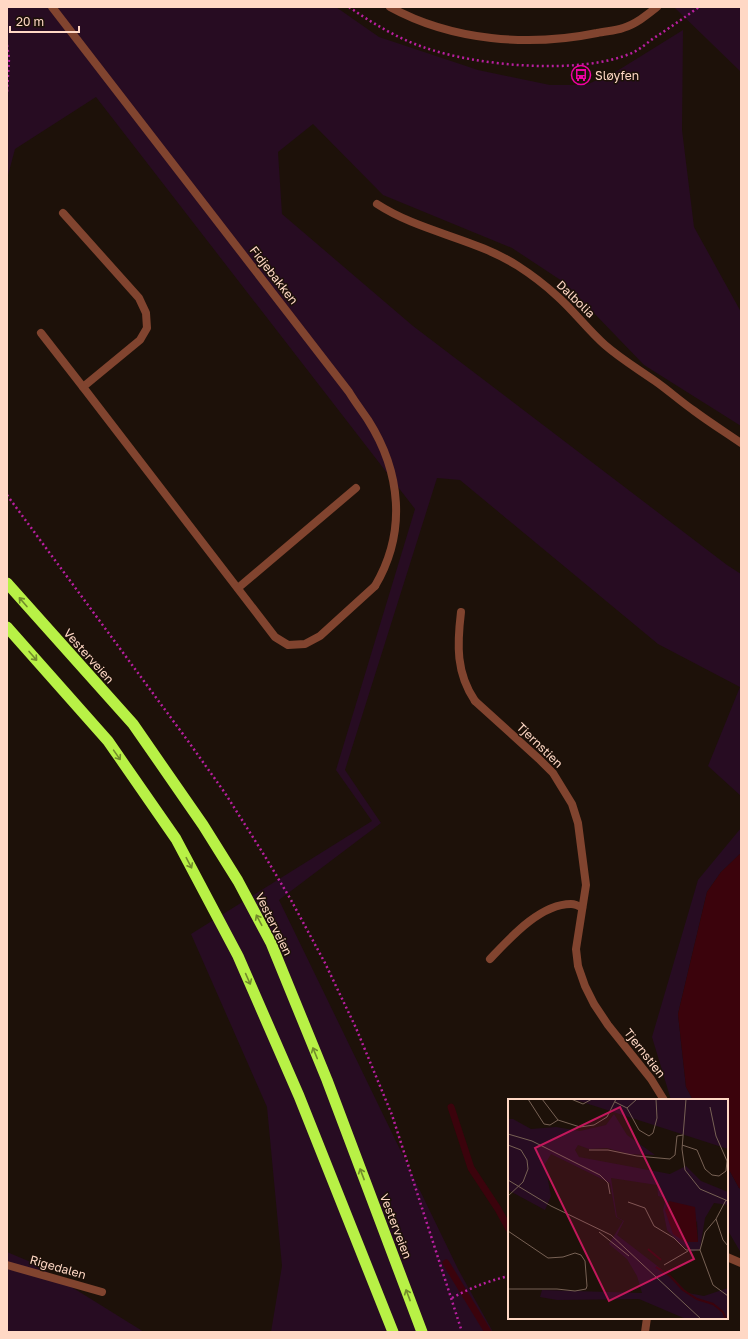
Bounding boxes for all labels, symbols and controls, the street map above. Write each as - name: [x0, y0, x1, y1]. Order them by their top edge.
- scale bar: [10, 8, 79, 34]
- text: 20 m: [16, 14, 44, 29]
- bus stop icon: Sløyfen: [570, 64, 592, 86]
- place label: Sløyfen: [595, 68, 639, 83]
- street label: Fidjebakken: [247, 243, 301, 307]
- street label: Dalbolia: [554, 277, 598, 321]
- one-way arrow: [19, 596, 28, 607]
- street label: Vesterveien: [61, 626, 117, 686]
- one-way arrow: [28, 651, 37, 662]
- street label: Tjernstien: [514, 719, 566, 771]
- one-way arrow: [113, 749, 121, 760]
- one-way arrow: [185, 857, 193, 869]
- street label: Vesterveien: [252, 890, 296, 958]
- one-way arrow: [254, 915, 262, 927]
- one-way arrow: [245, 973, 252, 985]
- street label: Tjernstien: [621, 1025, 669, 1081]
- one-way arrow: [311, 1047, 319, 1059]
- inset map: [508, 1099, 728, 1319]
- one-way arrow: [358, 1168, 366, 1180]
- street label: Vesterveien: [377, 1191, 415, 1261]
- street label: Rigedalen: [28, 1252, 88, 1282]
- one-way arrow: [404, 1290, 412, 1302]

